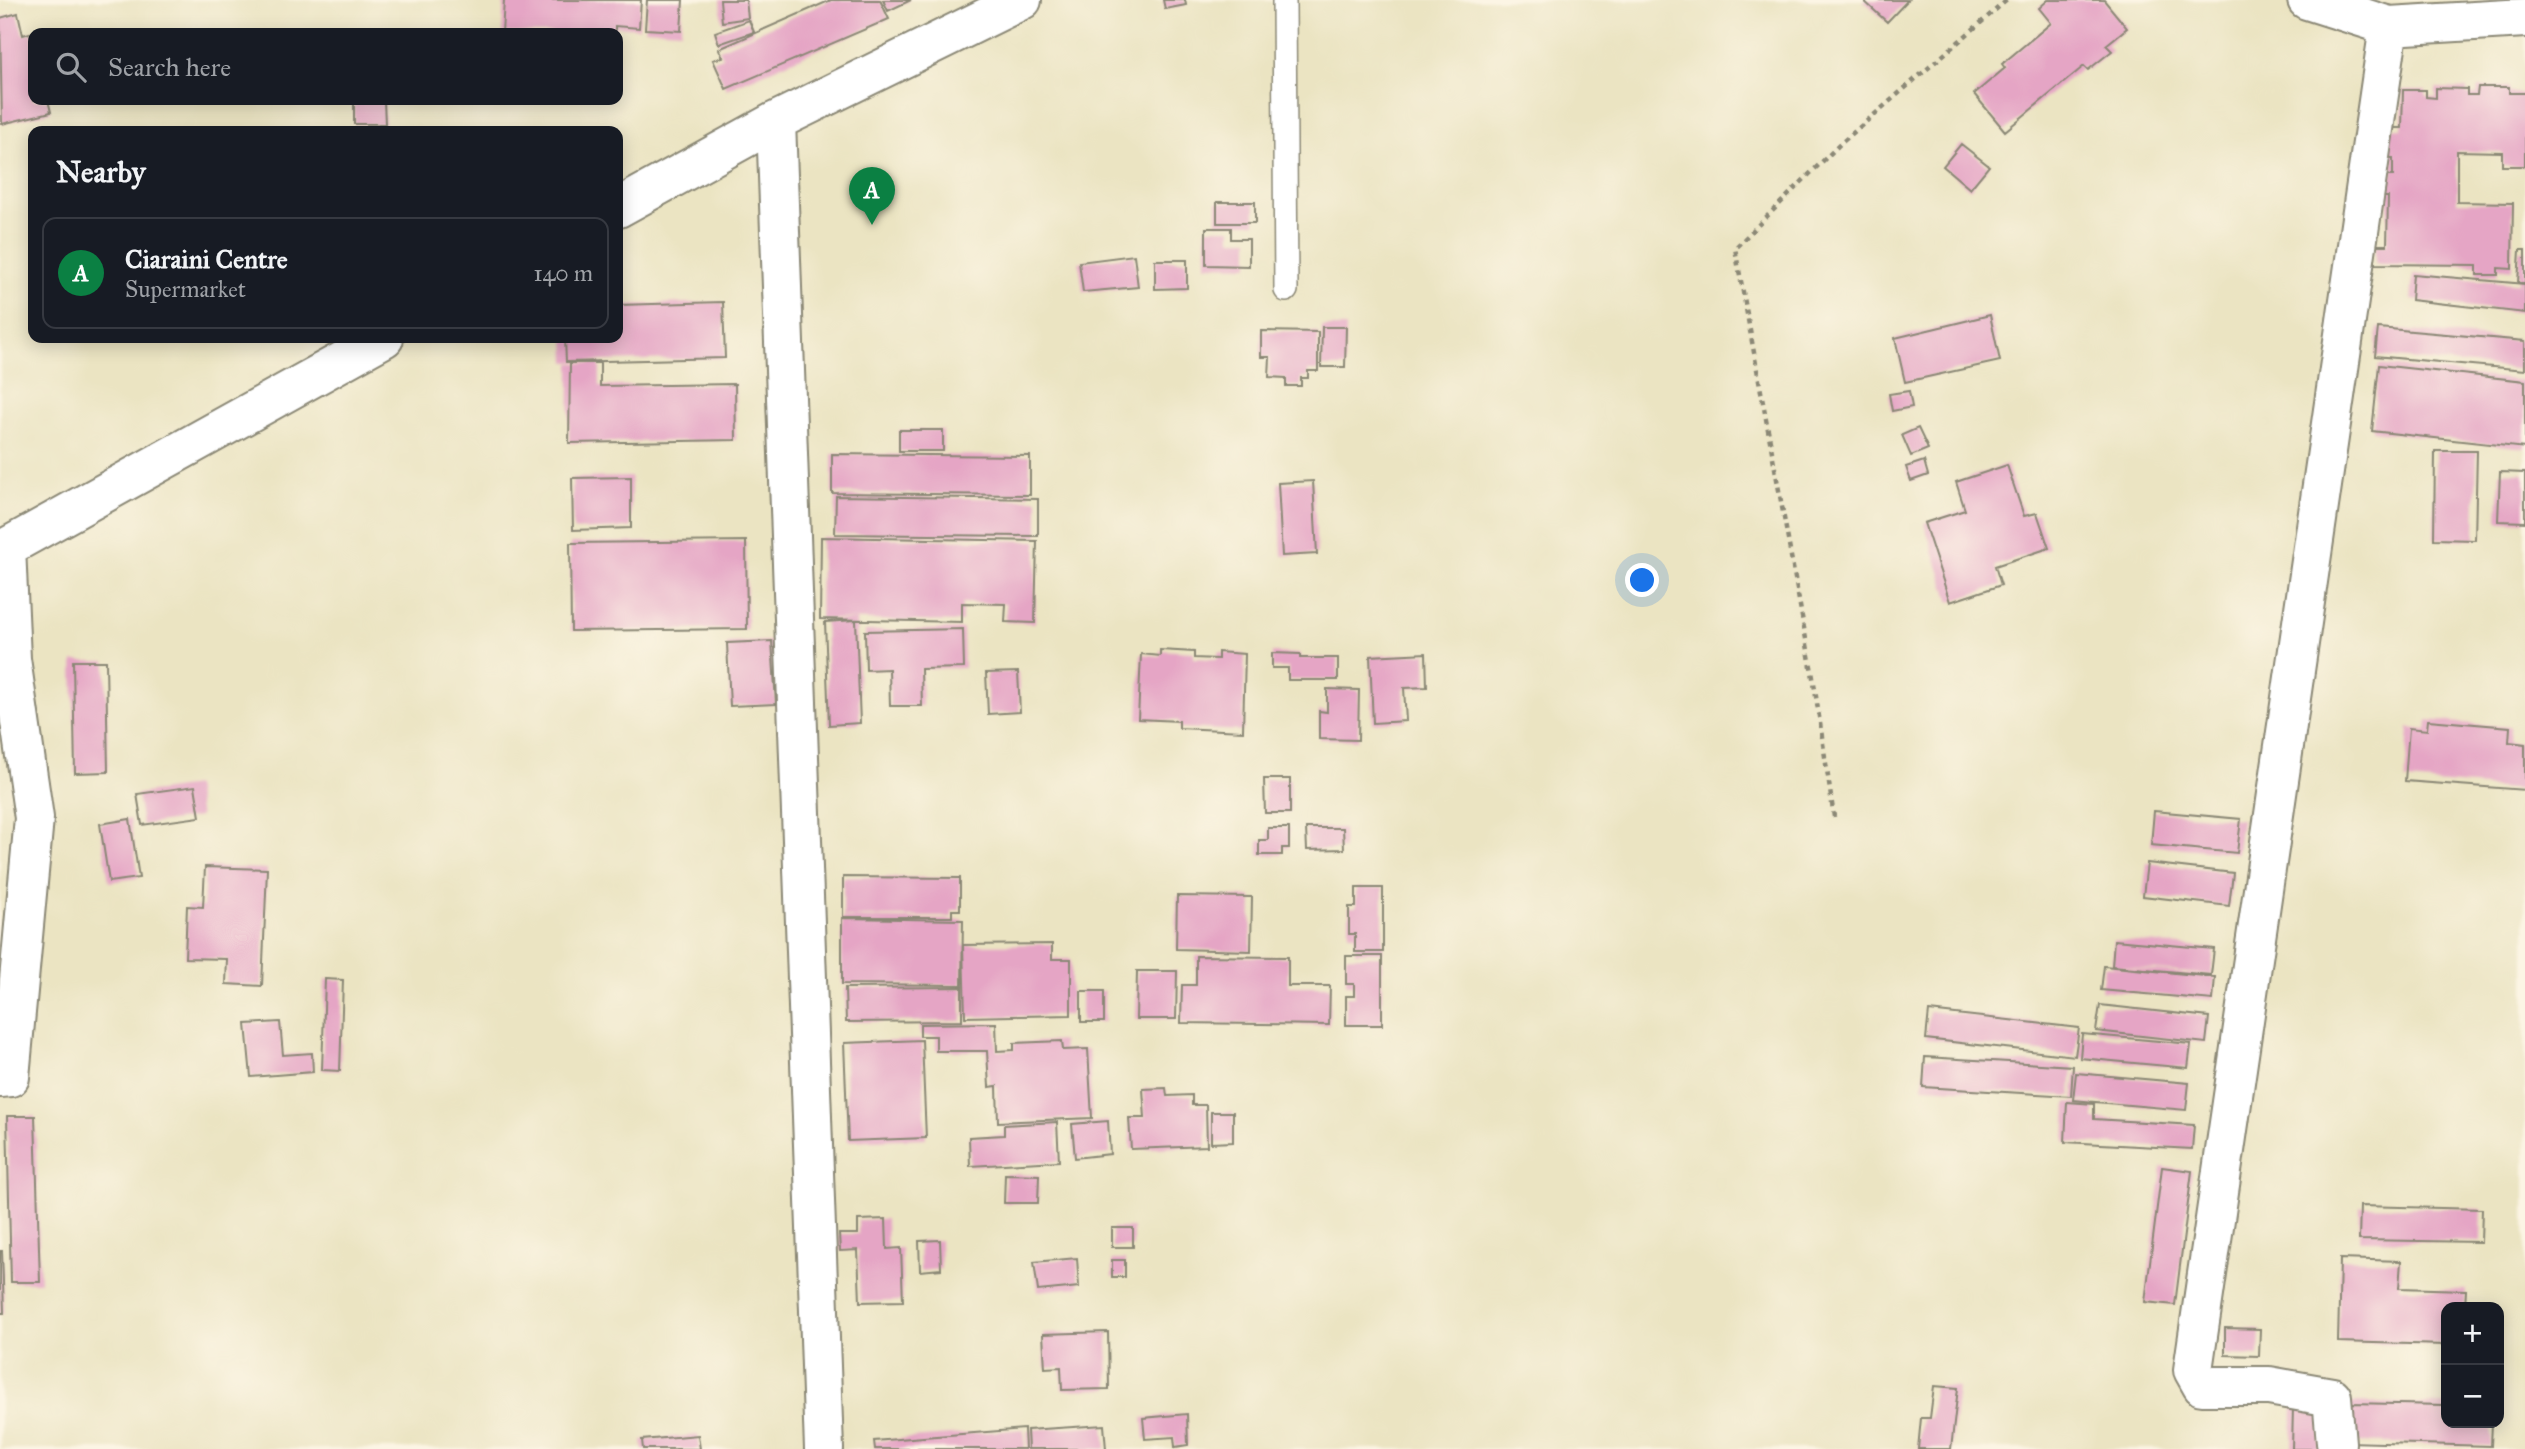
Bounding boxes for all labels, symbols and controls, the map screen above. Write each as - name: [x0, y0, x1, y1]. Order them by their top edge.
- search box: [28, 28, 623, 105]
- icon: search: [52, 48, 90, 86]
- text: Search here: [108, 51, 231, 83]
- text: Nearby: [56, 154, 146, 190]
- pin: A: [849, 167, 895, 225]
- text: Ciaraini Centre: [125, 243, 288, 275]
- text: A: [73, 259, 89, 287]
- text: 140 m: [533, 259, 593, 287]
- text: Supermarket: [125, 275, 246, 303]
- your location: [1625, 563, 1659, 597]
- map controls: [2441, 1302, 2504, 1428]
- button: +: [2441, 1302, 2504, 1365]
- button: −: [2441, 1365, 2504, 1428]

